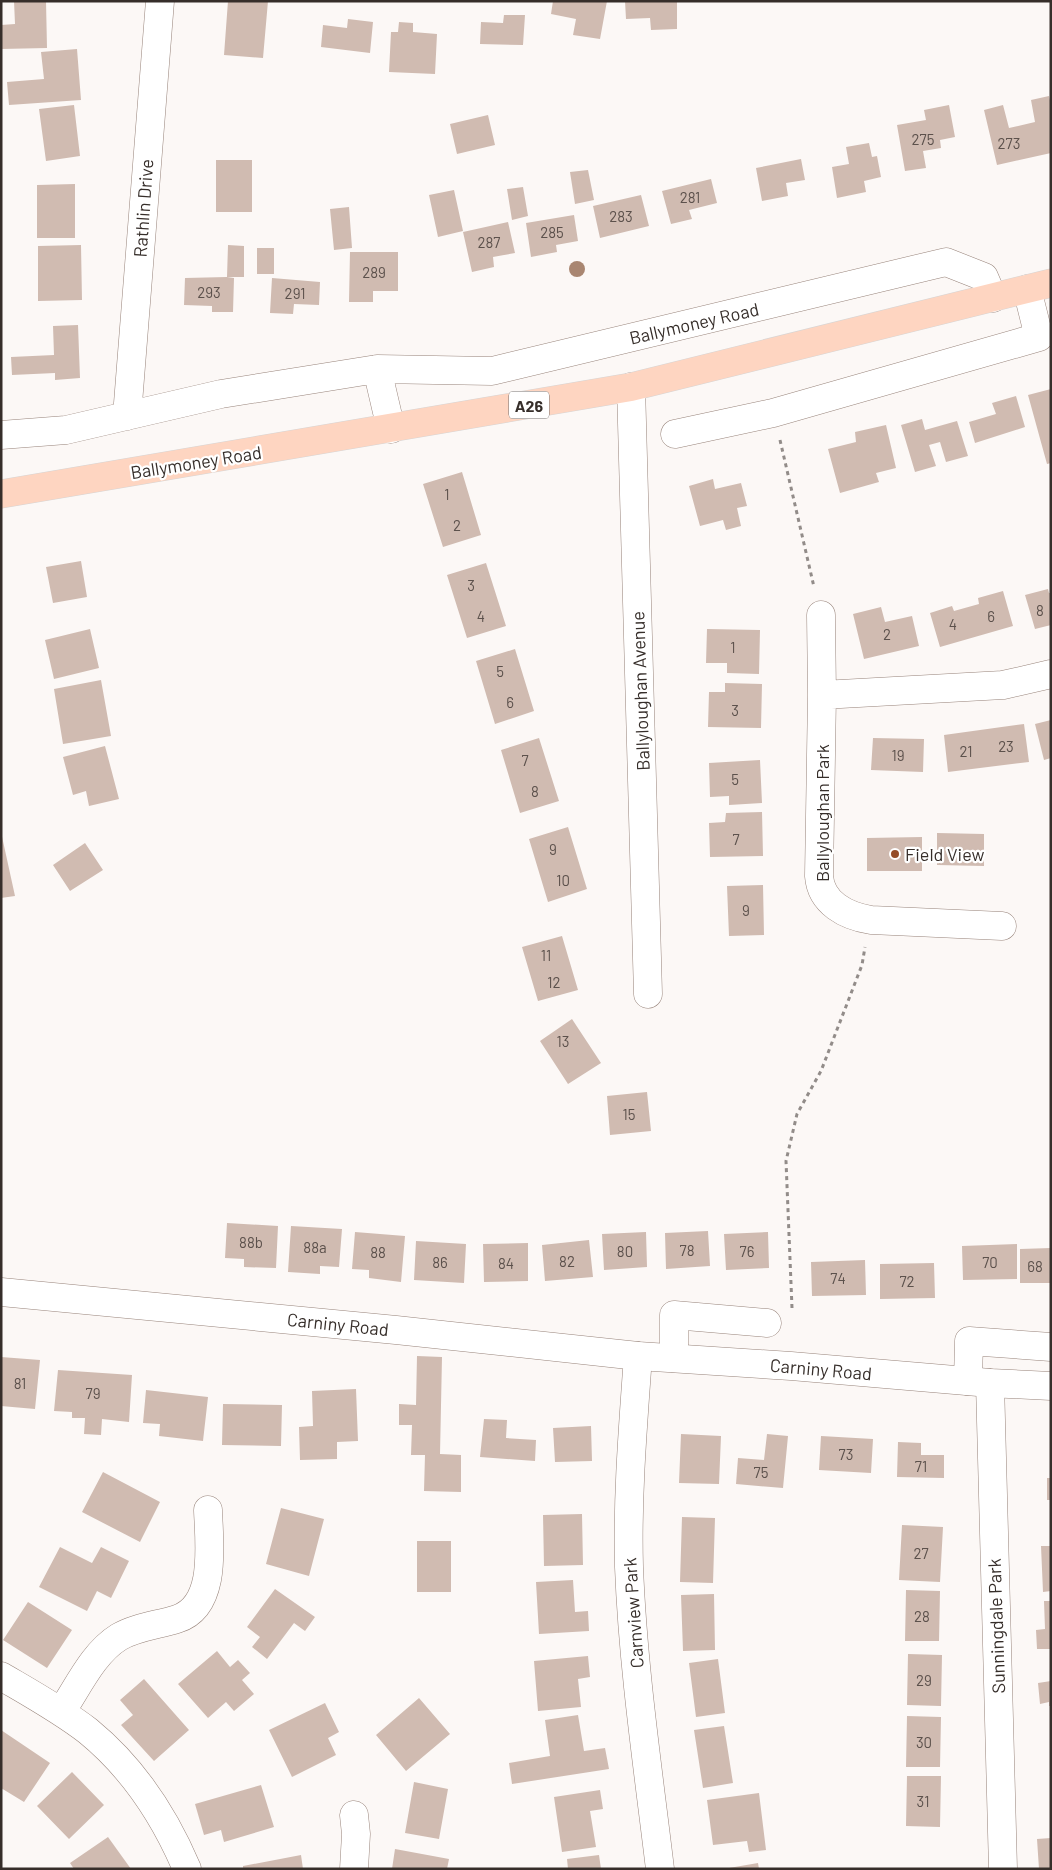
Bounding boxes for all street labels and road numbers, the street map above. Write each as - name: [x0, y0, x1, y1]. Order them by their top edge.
- street label: Rathlin Drive: [129, 158, 157, 258]
- street label: Ballymoney Road: [627, 297, 761, 349]
- road number: A26: [509, 392, 549, 418]
- street label: Ballymoney Road: [129, 441, 263, 483]
- street label: Ballyloughan Avenue: [626, 611, 654, 771]
- street label: Ballyloughan Park: [811, 744, 833, 882]
- street label: Carniny Road: [286, 1308, 390, 1340]
- street label: Carniny Road: [769, 1354, 873, 1384]
- street label: Carnview Park: [618, 1557, 648, 1669]
- street label: Sunningdale Park: [983, 1558, 1009, 1694]

